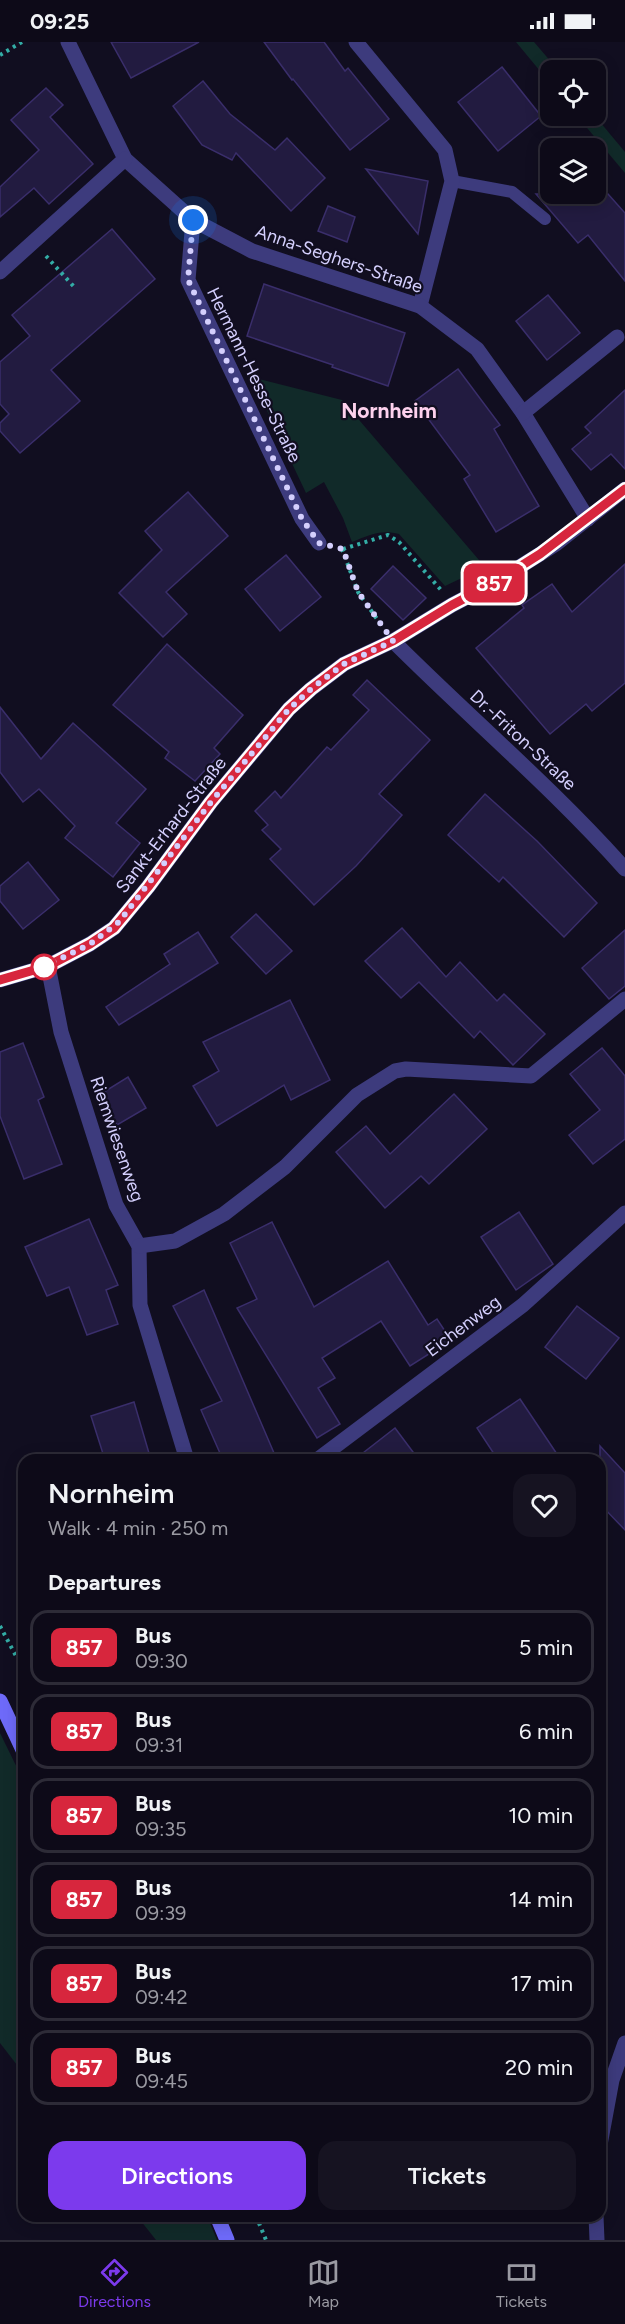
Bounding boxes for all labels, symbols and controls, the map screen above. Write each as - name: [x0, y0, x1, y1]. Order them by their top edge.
- text: 09:25: [30, 8, 89, 35]
- map controls: [540, 60, 606, 204]
- button: locate: [540, 60, 606, 126]
- button: layers: [540, 138, 606, 204]
- your location: [178, 205, 208, 235]
- street label: Anna-Seghers-Straße: [253, 220, 426, 298]
- street label: Hermann-Hesse-Straße: [202, 284, 306, 466]
- district label: Nornheim: [341, 398, 437, 423]
- line badge: 857: [460, 564, 528, 602]
- text: 857: [476, 571, 512, 596]
- street label: Dr.-Friton-Straße: [465, 685, 581, 795]
- street label: Sankt-Erhard-Straße: [111, 752, 231, 897]
- unlabelled marker: [31, 954, 57, 980]
- street label: Riemwiesenweg: [85, 1073, 149, 1205]
- street label: Eichenweg: [421, 1291, 505, 1361]
- button: heart: [513, 1474, 576, 1537]
- text: Nornheim: [48, 1476, 174, 1510]
- text: Walk · 4 min · 250 m: [48, 1516, 228, 1540]
- text: Departures: [48, 1569, 161, 1596]
- text: Bus: [135, 1622, 171, 1649]
- text: 5 min: [519, 1634, 573, 1661]
- text: 857: [66, 1635, 102, 1660]
- text: 09:30: [135, 1649, 188, 1673]
- text: Bus: [135, 1706, 171, 1733]
- text: 6 min: [519, 1718, 573, 1745]
- text: 857: [66, 1719, 102, 1744]
- text: 09:31: [135, 1733, 183, 1757]
- text: Bus: [135, 1790, 171, 1817]
- text: 10 min: [508, 1802, 573, 1829]
- text: 857: [66, 1803, 102, 1828]
- text: 09:35: [135, 1817, 187, 1841]
- text: Bus: [135, 1874, 171, 1901]
- text: 14 min: [509, 1886, 573, 1913]
- text: 857: [66, 1887, 102, 1912]
- text: 09:39: [135, 1901, 186, 1925]
- text: Bus: [135, 1958, 171, 1985]
- text: 17 min: [511, 1970, 573, 1997]
- text: 857: [66, 1971, 102, 1996]
- text: 09:42: [135, 1985, 188, 2009]
- text: Bus: [135, 2042, 171, 2069]
- text: 20 min: [505, 2054, 573, 2081]
- text: 857: [66, 2055, 102, 2080]
- text: 09:45: [135, 2069, 188, 2093]
- button: Directions: [48, 2141, 306, 2210]
- button: Tickets: [318, 2141, 576, 2210]
- tab: Directions: [78, 2256, 151, 2311]
- tab: Map: [307, 2256, 340, 2311]
- tab: Tickets: [496, 2256, 547, 2311]

